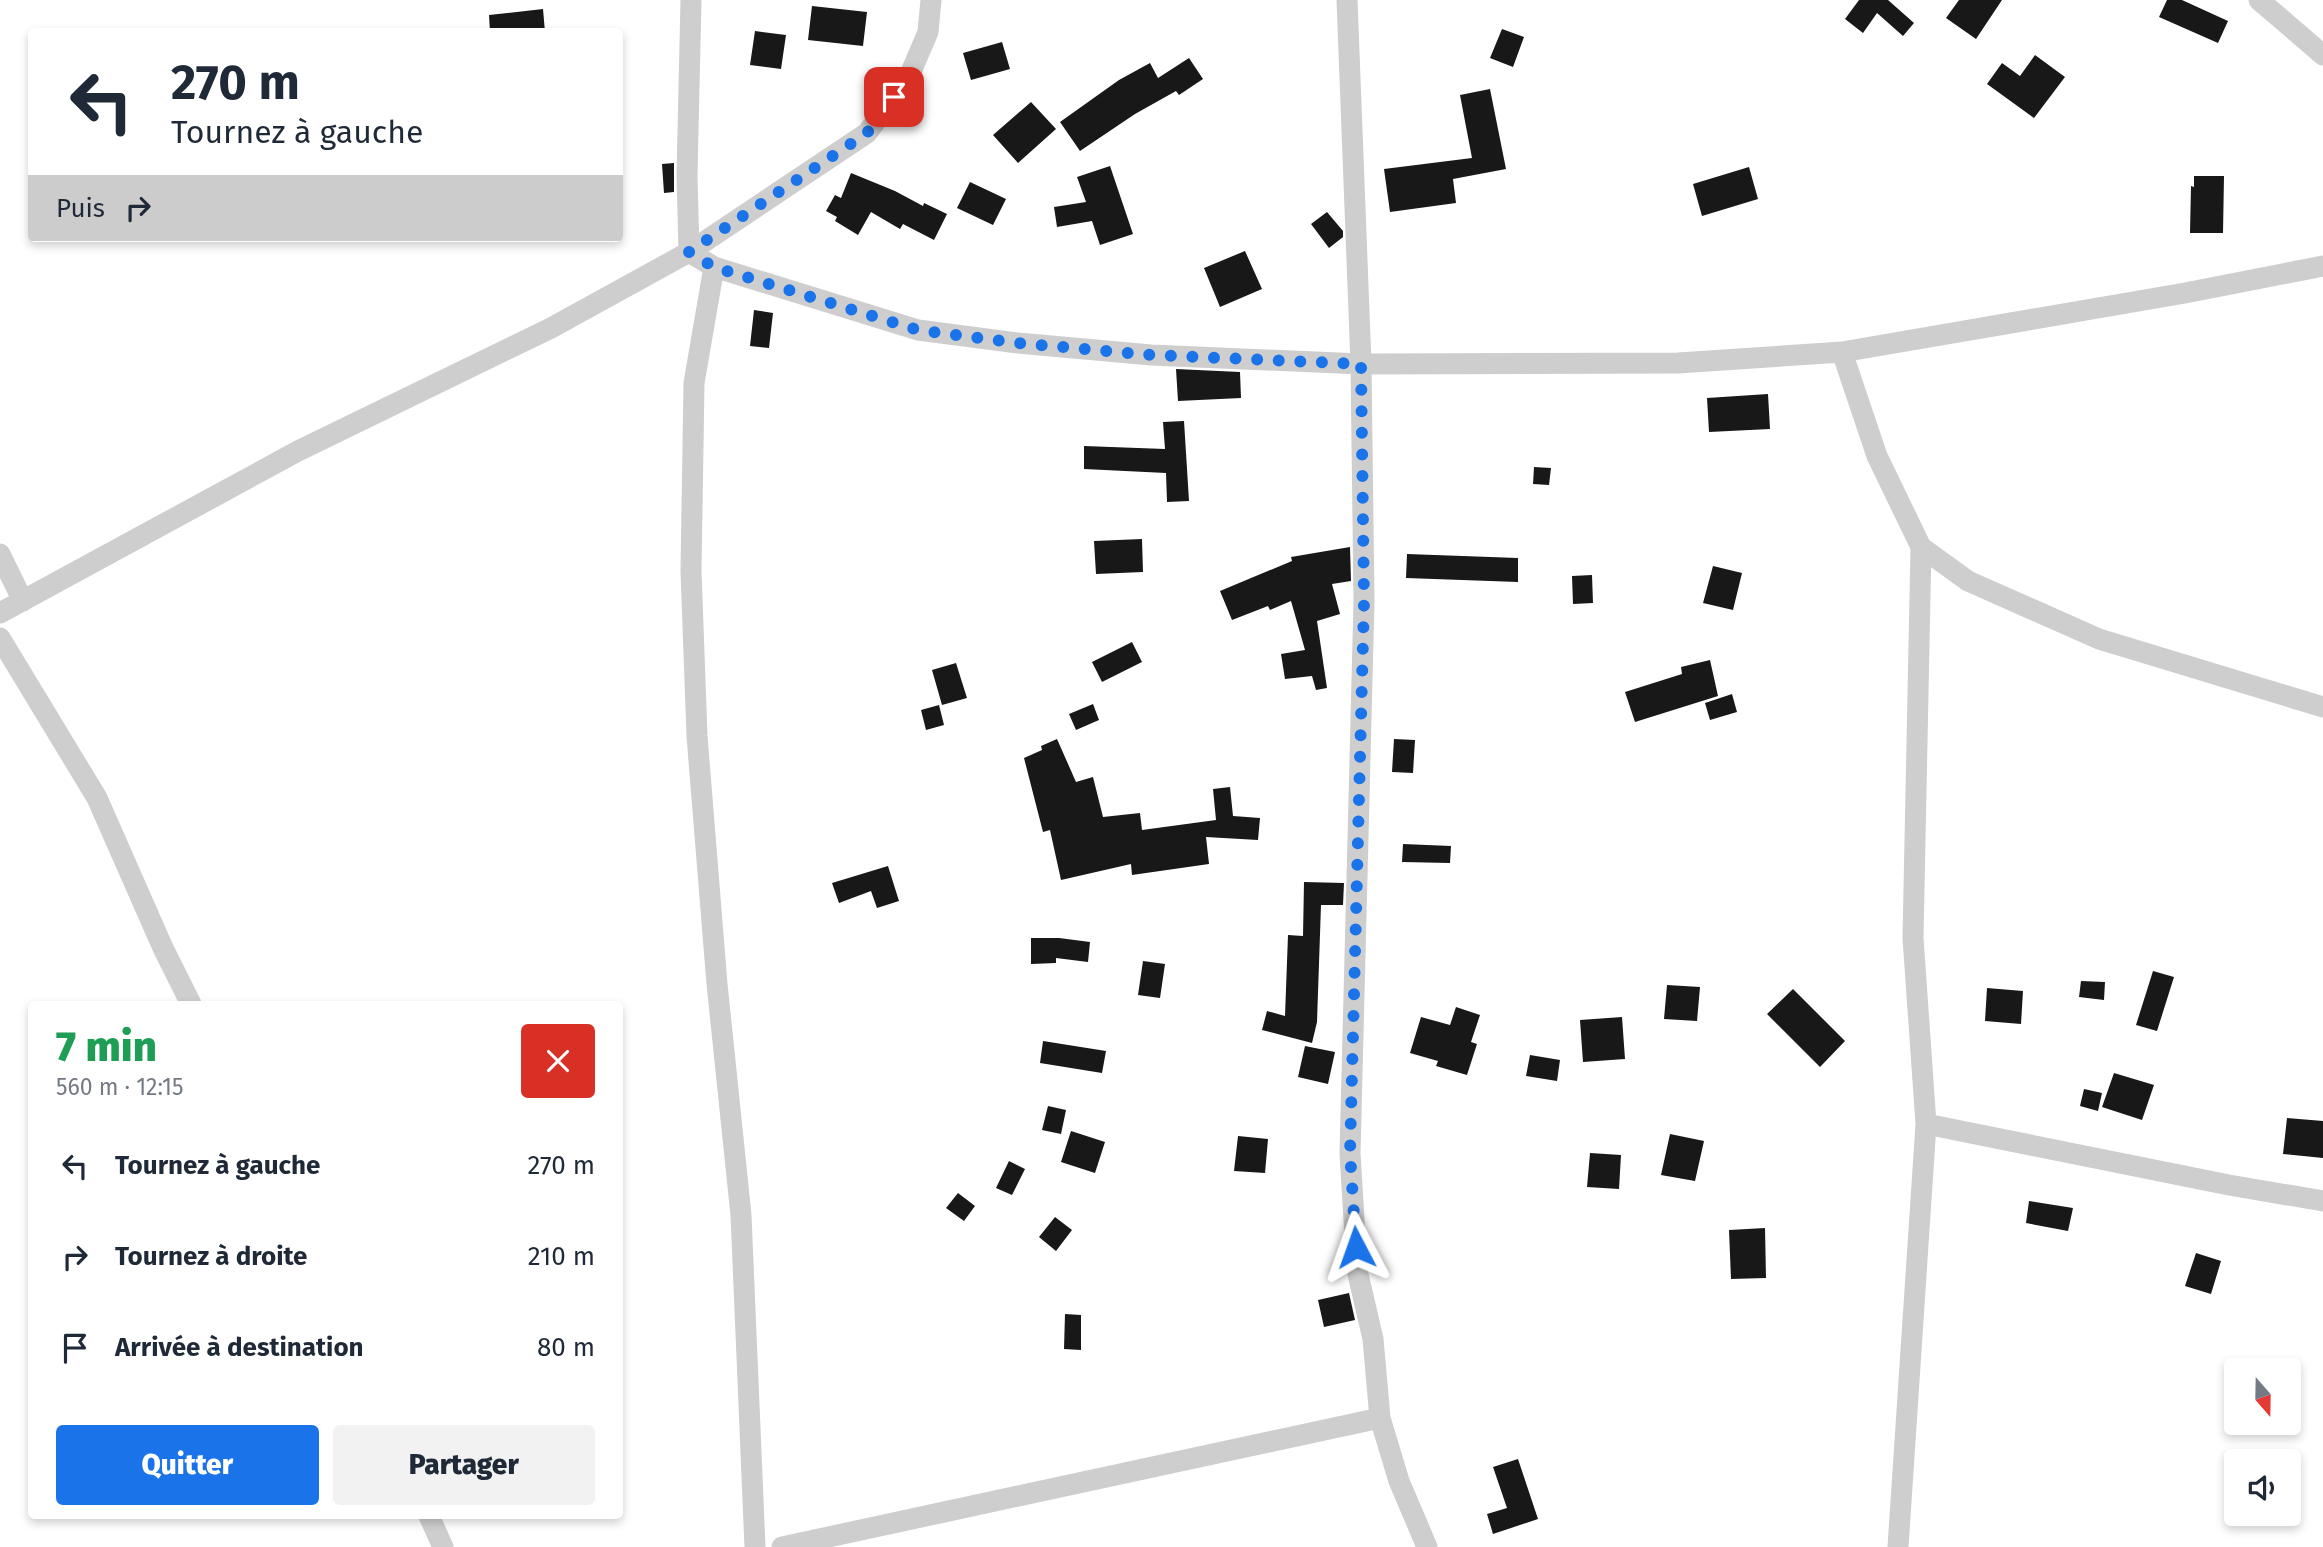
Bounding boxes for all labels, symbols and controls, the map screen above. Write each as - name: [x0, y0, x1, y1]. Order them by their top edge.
- text: 270 m: [171, 53, 300, 112]
- icon: left: [56, 56, 147, 147]
- pin: [864, 67, 924, 127]
- icon: arrive: [875, 78, 913, 116]
- text: Tournez à gauche: [171, 113, 423, 151]
- icon: right: [119, 189, 157, 227]
- text: Puis: [56, 193, 105, 224]
- text: 7 min: [56, 1022, 157, 1072]
- button: close: [521, 1024, 595, 1098]
- text: 560 m · 12:15: [56, 1073, 184, 1101]
- icon: left: [56, 1147, 94, 1185]
- text: Tournez à gauche: [115, 1150, 320, 1181]
- text: 270 m: [527, 1150, 595, 1181]
- position arrow: [1319, 1210, 1393, 1284]
- icon: right: [56, 1238, 94, 1276]
- text: Tournez à droite: [115, 1241, 307, 1272]
- text: 210 m: [528, 1241, 595, 1272]
- icon: arrive: [56, 1329, 94, 1367]
- text: Arrivée à destination: [115, 1332, 364, 1363]
- text: 80 m: [537, 1332, 595, 1363]
- north arrow: [2224, 1358, 2301, 1435]
- map controls: [2224, 1358, 2301, 1526]
- button: Quitter: [56, 1425, 319, 1505]
- button: Partager: [333, 1425, 595, 1505]
- button: sound: [2224, 1449, 2301, 1526]

